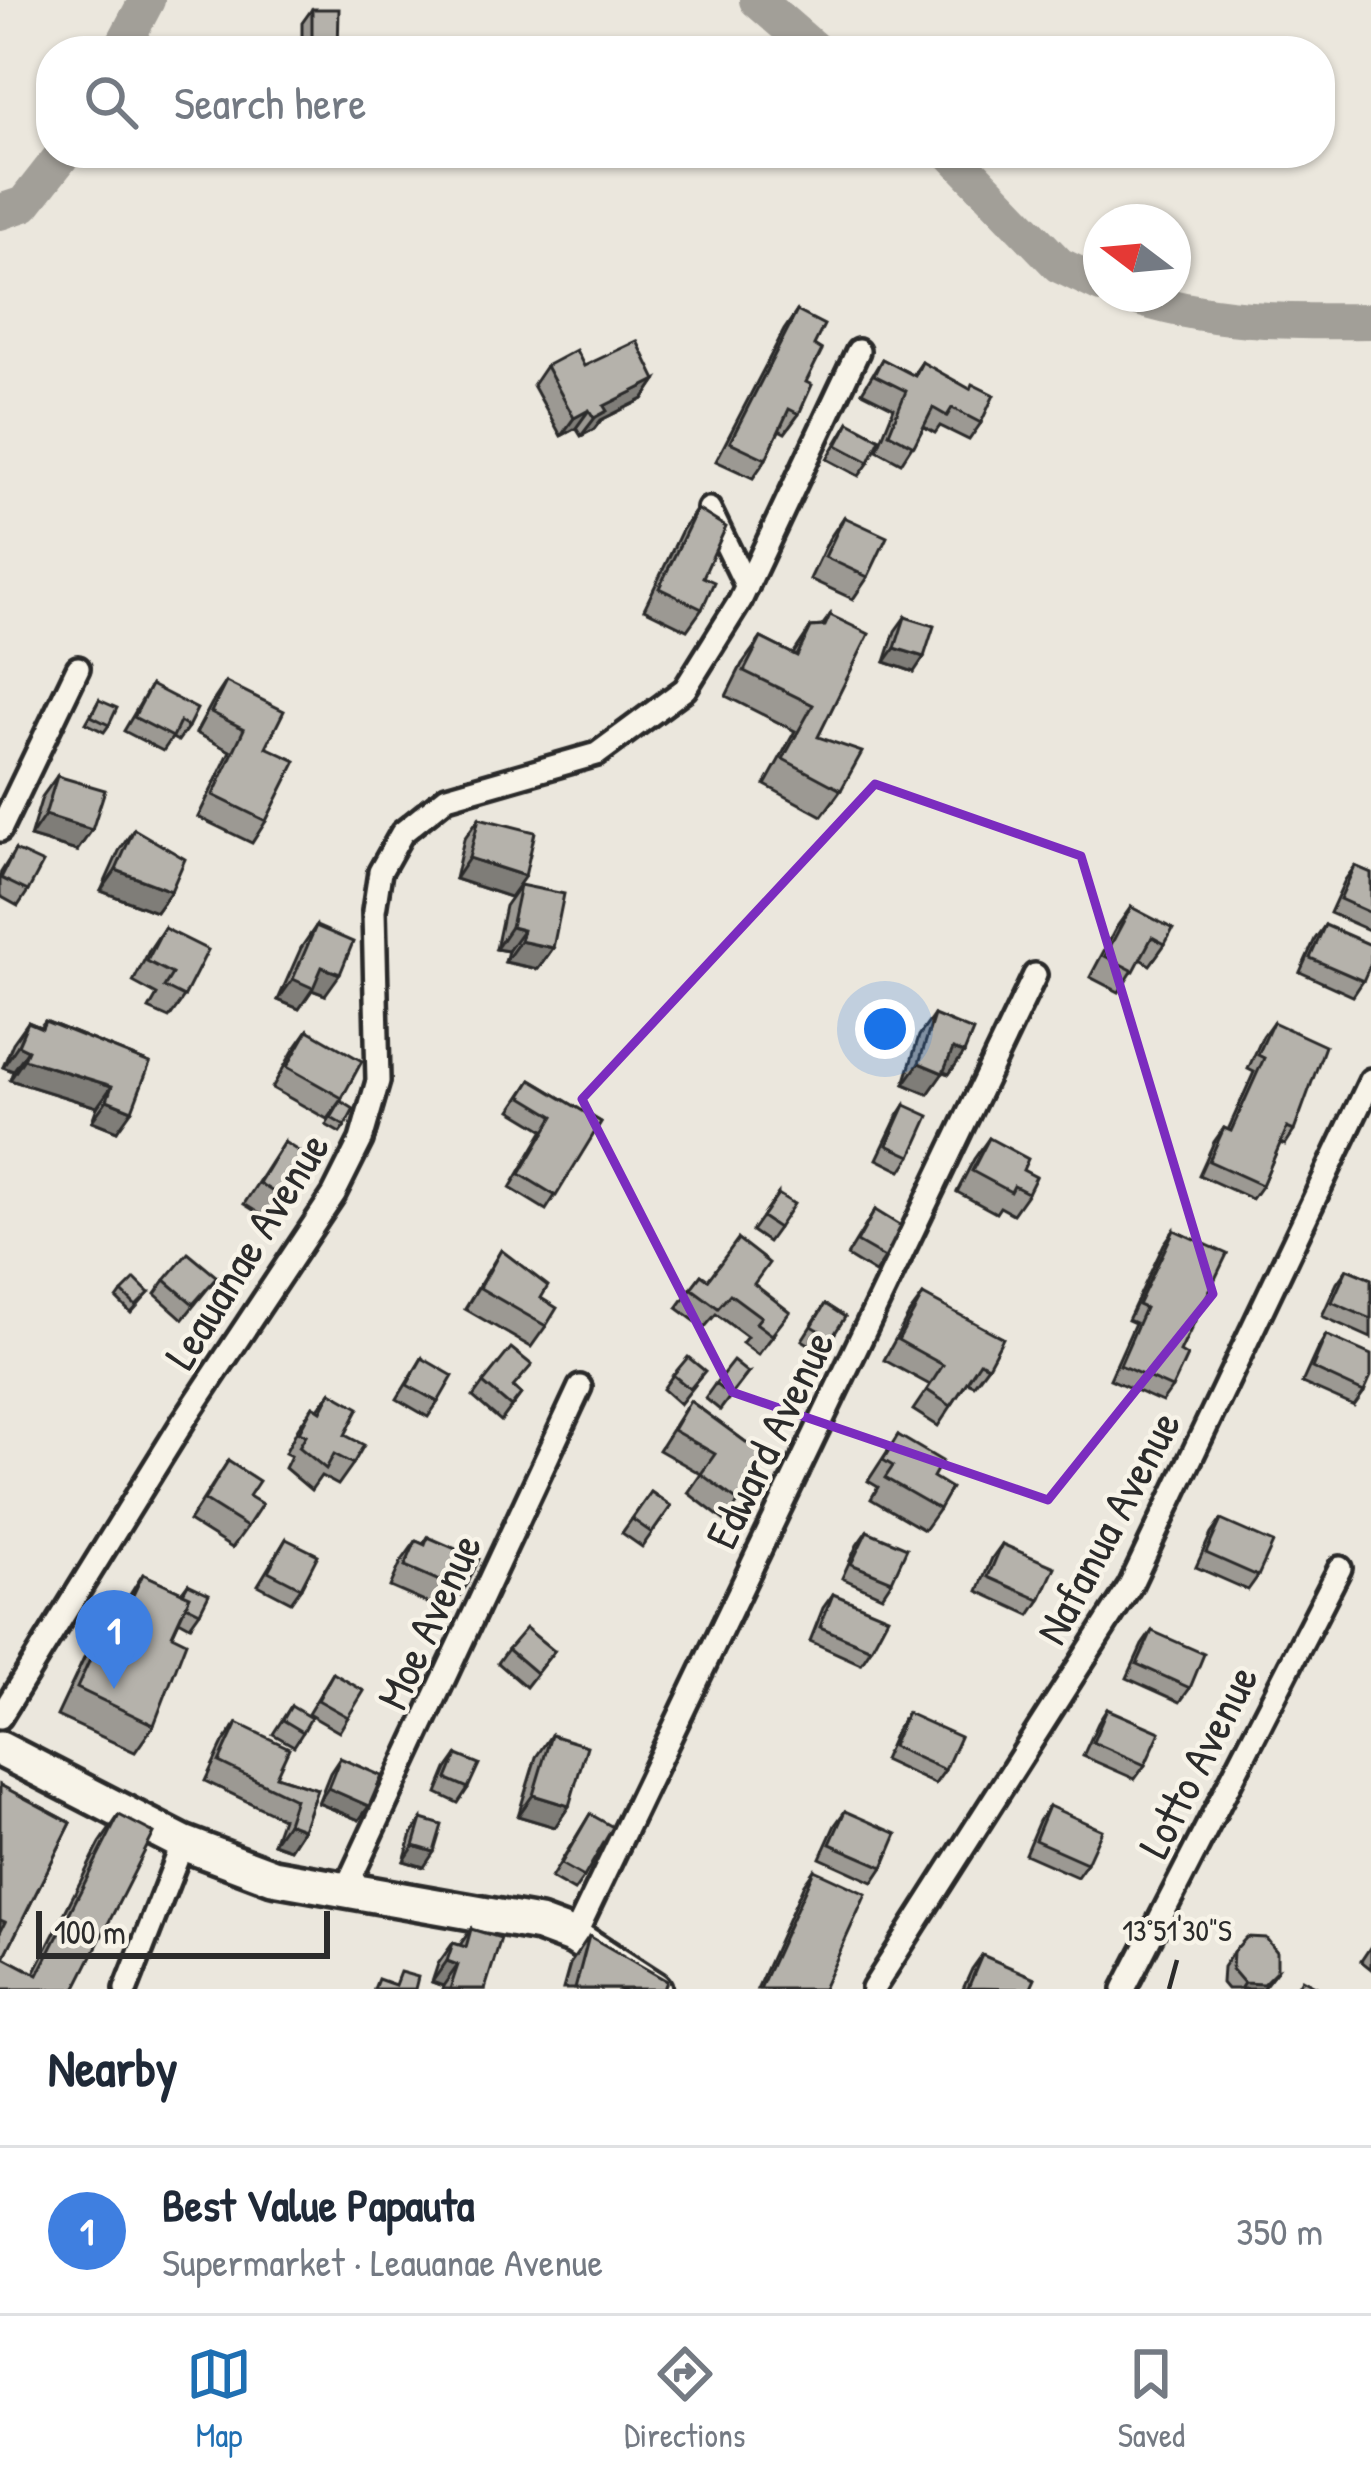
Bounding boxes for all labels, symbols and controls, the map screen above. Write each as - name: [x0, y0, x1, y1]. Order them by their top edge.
- search box: [36, 36, 1335, 168]
- icon: search: [78, 69, 144, 135]
- text: Search here: [174, 72, 366, 133]
- north arrow: [1083, 204, 1191, 312]
- your location: [855, 999, 915, 1059]
- street label: Leauanae Avenue: [149, 1120, 343, 1380]
- street label: Edward Avenue: [690, 1320, 848, 1558]
- street label: Nafanua Avenue: [1020, 1400, 1194, 1654]
- street label: Moe Avenue: [361, 1523, 495, 1719]
- pin: 1: [75, 1590, 153, 1689]
- street label: Lotto Avenue: [1123, 1654, 1272, 1868]
- scale bar: [36, 1905, 330, 1958]
- text: 100 m: [54, 1910, 126, 1954]
- text: 13°51'30"S: [1122, 1910, 1232, 1950]
- text: Nearby: [48, 2033, 178, 2102]
- text: Best Value Papauta: [162, 2174, 474, 2235]
- text: 1: [80, 2204, 94, 2257]
- text: 350 m: [1236, 2204, 1323, 2257]
- text: Supermarket · Leauanae Avenue: [162, 2235, 603, 2288]
- tab: Map: [186, 2341, 252, 2457]
- tab: Directions: [624, 2341, 746, 2457]
- tab: Saved: [1118, 2341, 1185, 2457]

